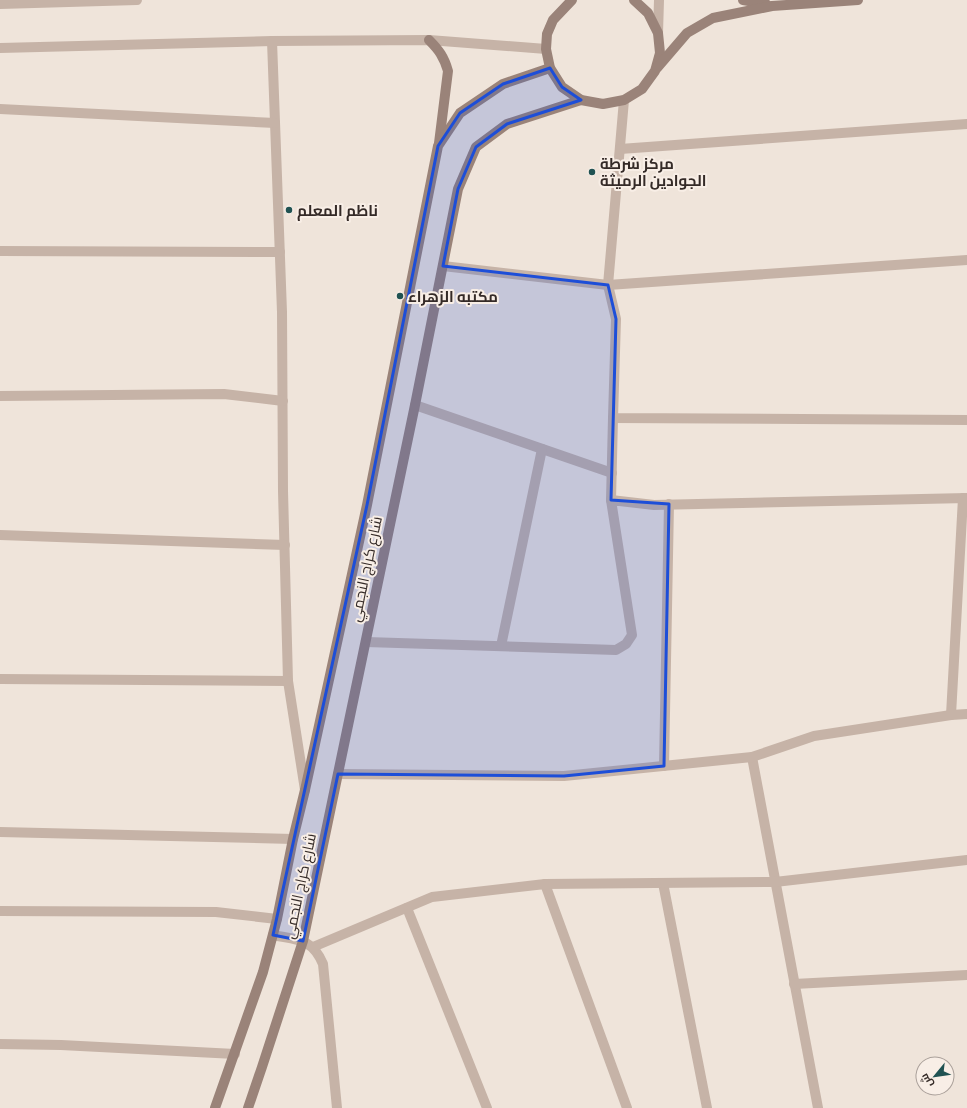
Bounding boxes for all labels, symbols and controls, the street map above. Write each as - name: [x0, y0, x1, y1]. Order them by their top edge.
- place label: مركز شرطة الجوادين الرميثة: [600, 154, 707, 190]
- marker: مركز شرطة الجوادين الرميثة: [587, 167, 597, 177]
- place label: ناظم المعلم: [297, 201, 378, 221]
- marker: ناظم المعلم: [284, 205, 294, 215]
- place label: مكتبه الزهراء: [408, 287, 498, 306]
- marker: مكتبه الزهراء: [395, 291, 405, 301]
- street label: شارع كراج النجمي: [345, 515, 389, 624]
- street label: شارع كراج النجمي: [279, 832, 323, 941]
- north arrow: [915, 1056, 955, 1096]
- text: ش: [917, 1071, 936, 1090]

